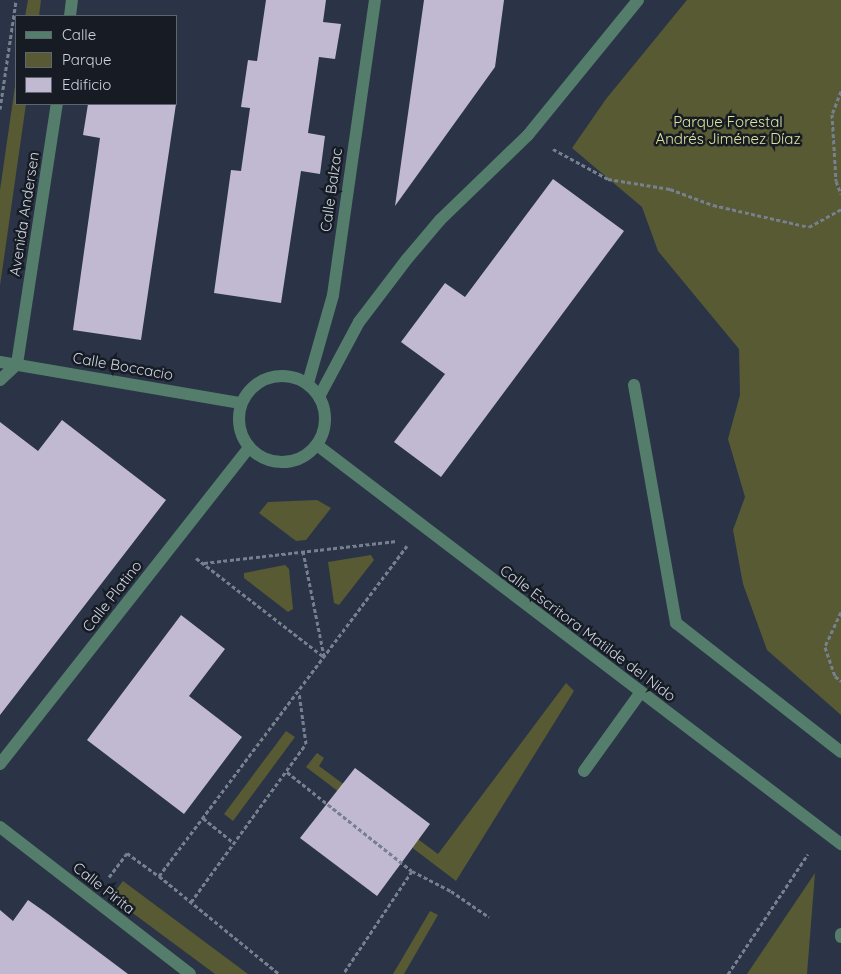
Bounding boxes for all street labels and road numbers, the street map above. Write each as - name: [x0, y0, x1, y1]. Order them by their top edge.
- street label: Calle Balzac: [316, 147, 346, 233]
- street label: Avenida Andersen: [5, 151, 43, 277]
- street label: Calle Boccacio: [71, 348, 175, 384]
- street label: Calle Platino: [79, 557, 145, 635]
- street label: Calle Escritora Matilde del Nido: [497, 561, 679, 705]
- street label: Calle Pirita: [69, 858, 139, 918]

